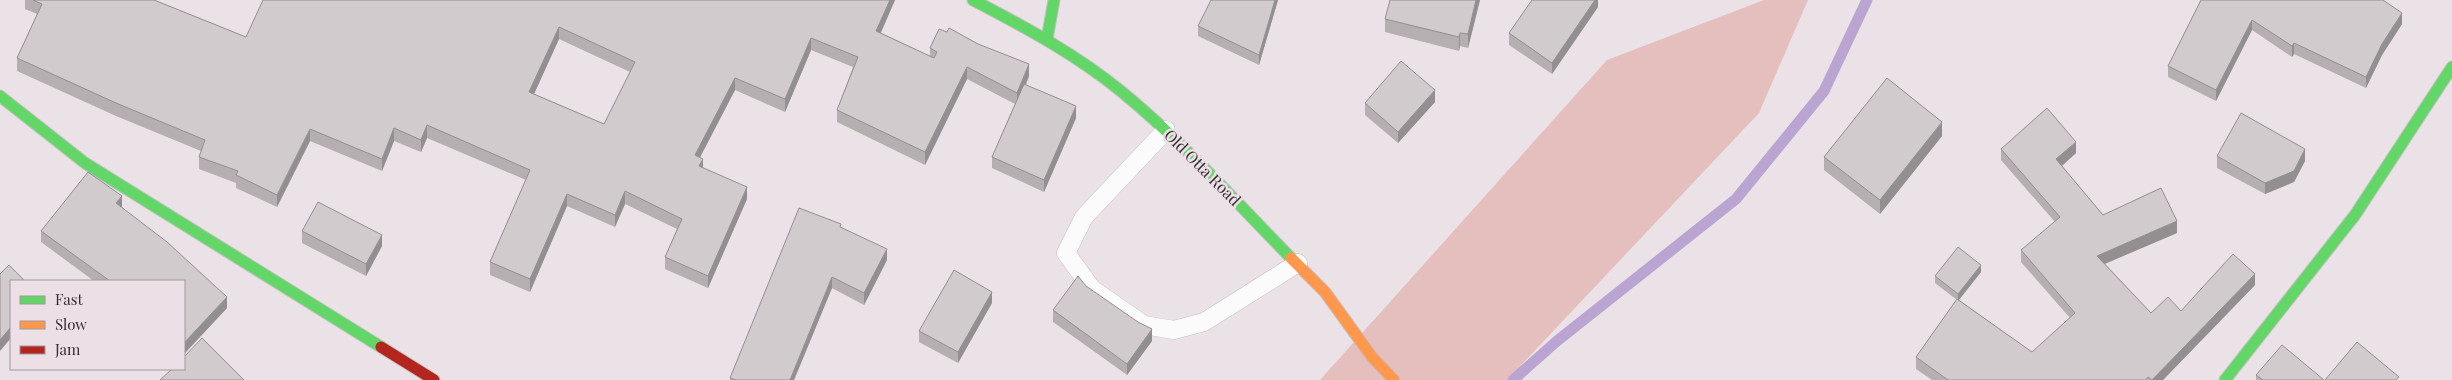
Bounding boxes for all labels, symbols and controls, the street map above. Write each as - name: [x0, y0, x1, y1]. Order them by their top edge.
- street label: Old Otta Road: [1160, 124, 1246, 210]
- legend: [10, 280, 185, 370]
- text: Fast: [55, 289, 84, 309]
- text: Slow: [55, 314, 87, 334]
- text: Jam: [54, 339, 81, 359]

